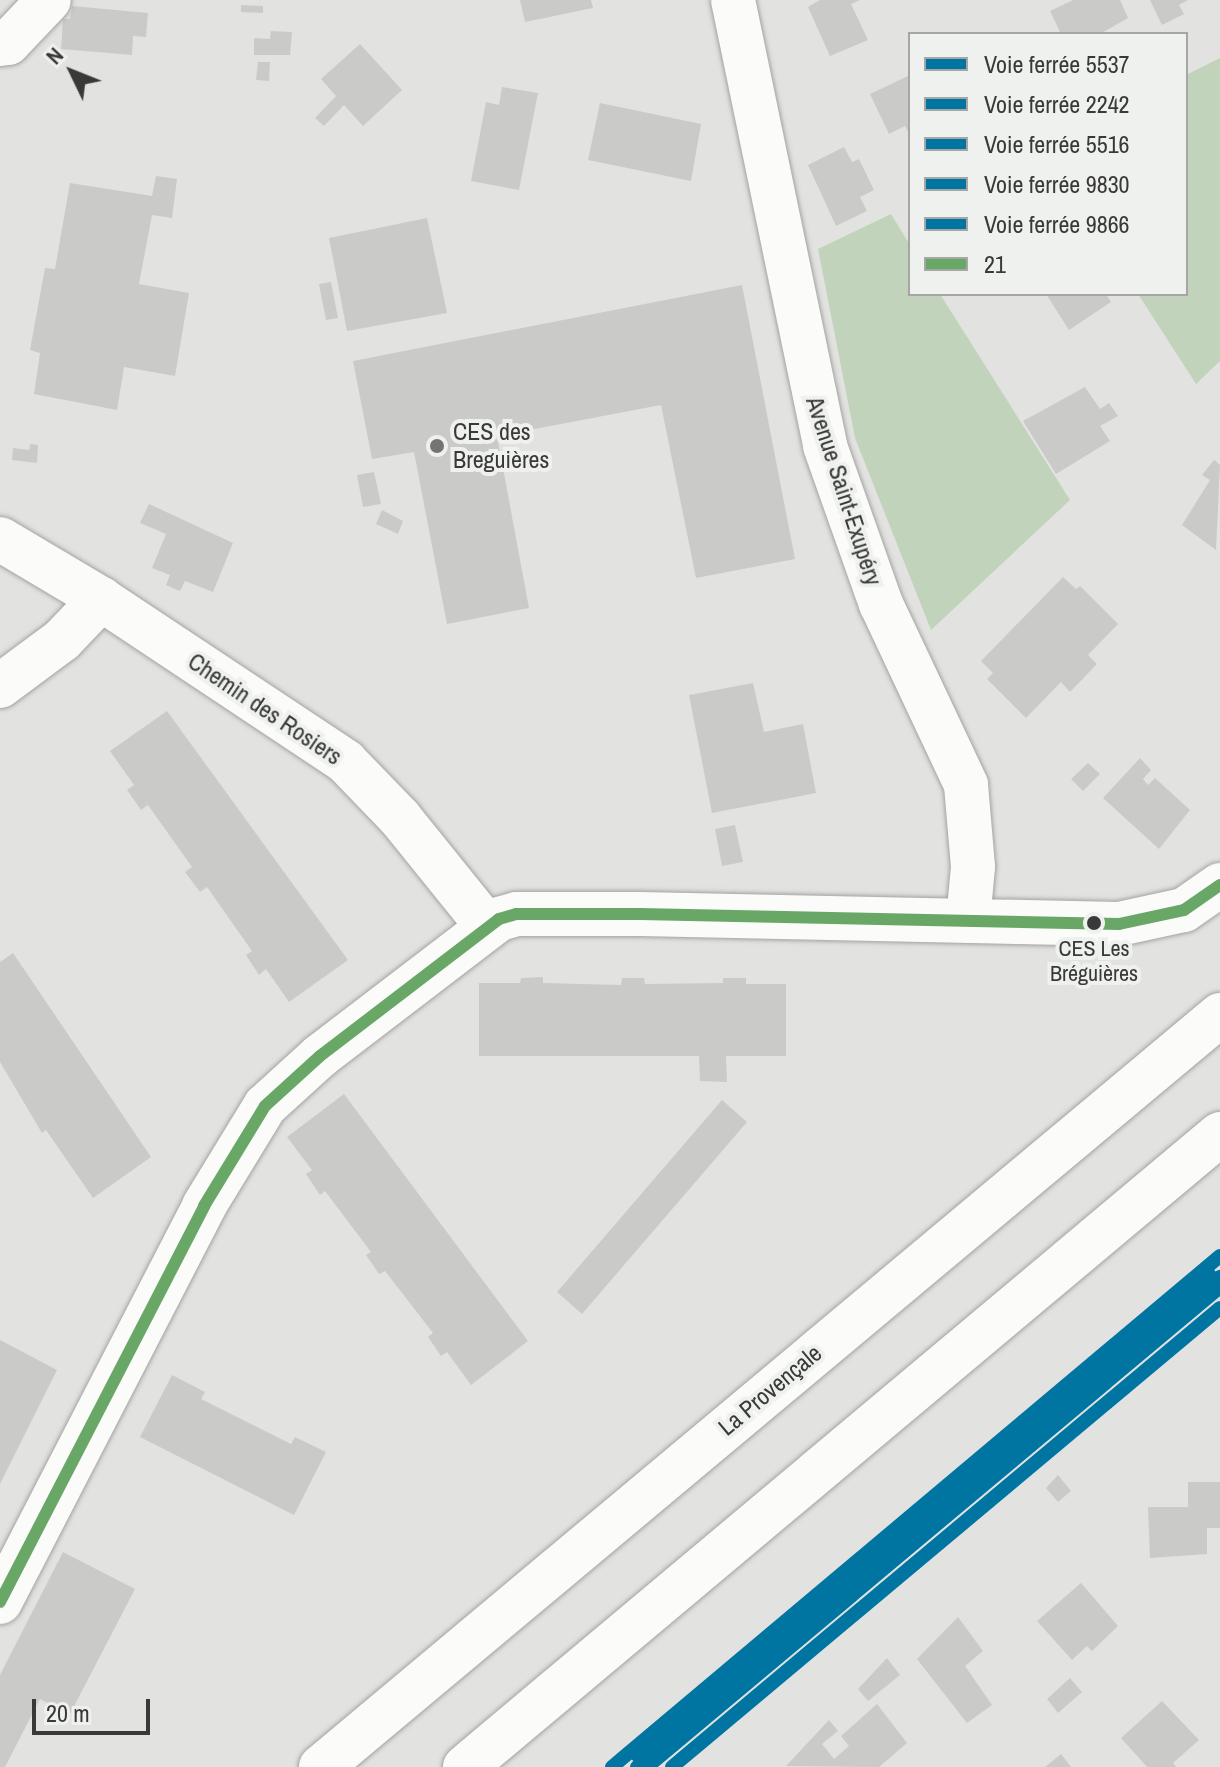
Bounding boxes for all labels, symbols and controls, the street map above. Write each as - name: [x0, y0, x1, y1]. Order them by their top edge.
- north arrow: [32, 32, 112, 112]
- legend: [908, 32, 1188, 296]
- text: N: [39, 41, 70, 71]
- text: Voie ferrée 5537: [984, 48, 1130, 80]
- text: Voie ferrée 2242: [984, 88, 1130, 120]
- text: Voie ferrée 5516: [984, 128, 1130, 160]
- text: Voie ferrée 9830: [984, 168, 1130, 200]
- text: Voie ferrée 9866: [984, 208, 1130, 240]
- text: 21: [984, 248, 1006, 280]
- street label: Avenue Saint-Exupéry: [800, 393, 888, 589]
- place label: CES des Breguières: [453, 418, 549, 474]
- marker: CES des Breguières: [428, 437, 446, 455]
- street label: Chemin des Rosiers: [183, 647, 347, 771]
- marker: CES Les Bréguières: [1086, 915, 1102, 931]
- place label: CES Les Bréguières: [1050, 935, 1138, 986]
- street label: La Provençale: [713, 1339, 827, 1441]
- scale bar: [36, 1683, 154, 1733]
- text: 20 m: [46, 1697, 90, 1729]

